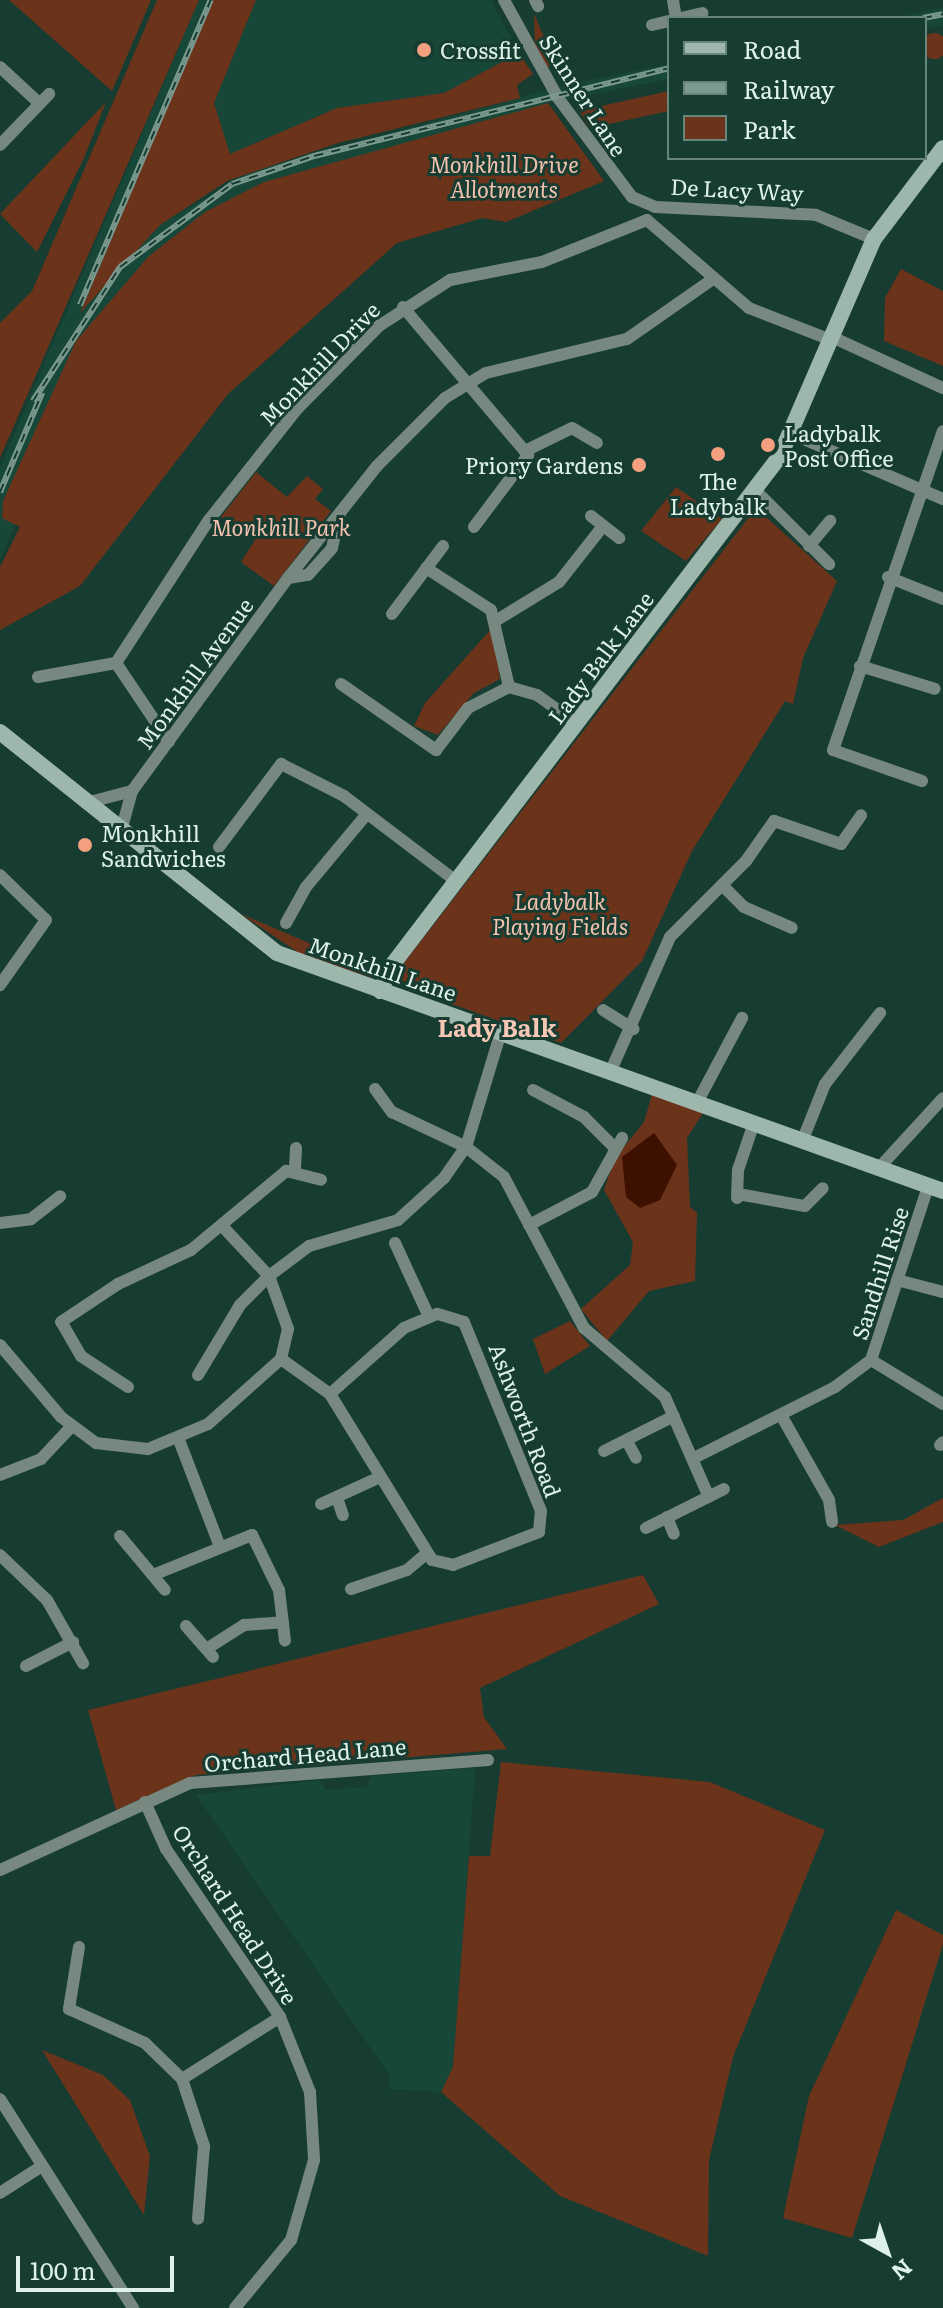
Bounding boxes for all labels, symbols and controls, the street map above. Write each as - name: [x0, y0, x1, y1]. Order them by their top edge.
- legend: [667, 16, 927, 160]
- street label: Skinner Lane: [535, 29, 633, 161]
- text: Road: [743, 31, 801, 66]
- place label: Crossfit: [440, 37, 521, 63]
- marker: Crossfit: [415, 41, 433, 59]
- text: Railway: [743, 71, 835, 106]
- text: Park: [743, 111, 796, 146]
- park label: Monkhill Drive Allotments: [429, 150, 579, 202]
- street label: De Lacy Way: [670, 172, 804, 206]
- street label: Monkhill Drive: [254, 296, 384, 430]
- place label: Ladybalk Post Office: [784, 419, 894, 470]
- marker: Ladybalk Post Office: [759, 436, 777, 454]
- marker: The Ladybalk: [709, 445, 727, 463]
- place label: Priory Gardens: [465, 452, 623, 478]
- marker: Priory Gardens: [630, 456, 648, 474]
- place label: The Ladybalk: [670, 467, 766, 518]
- park label: Monkhill Park: [211, 514, 351, 540]
- street label: Lady Balk Lane: [542, 586, 658, 728]
- street label: Monkhill Avenue: [130, 592, 258, 754]
- place label: Monkhill Sandwiches: [101, 819, 226, 870]
- marker: Monkhill Sandwiches: [76, 836, 94, 854]
- park label: Ladybalk Playing Fields: [492, 887, 628, 938]
- street label: Monkhill Lane: [306, 930, 460, 1006]
- district label: Lady Balk: [437, 1013, 557, 1041]
- street label: Sandhill Rise: [845, 1203, 913, 1343]
- street label: Ashworth Road: [485, 1339, 567, 1501]
- street label: Orchard Head Lane: [203, 1732, 407, 1776]
- street label: Orchard Head Drive: [168, 1819, 304, 2009]
- north arrow: [847, 2212, 927, 2292]
- scale bar: [20, 2240, 178, 2290]
- text: 100 m: [30, 2252, 96, 2287]
- text: N: [885, 2252, 920, 2289]

